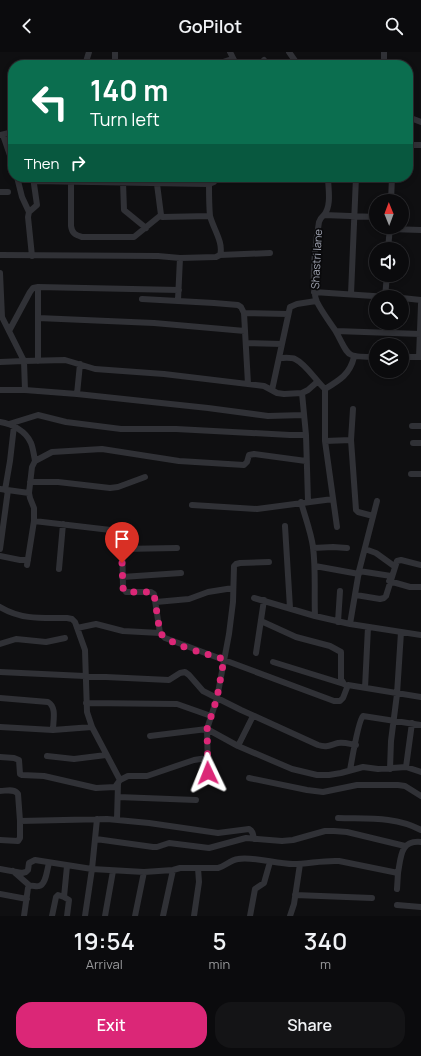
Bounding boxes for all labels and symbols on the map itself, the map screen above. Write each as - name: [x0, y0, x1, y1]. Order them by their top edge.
- north arrow: [369, 194, 409, 234]
- street label: Shastri lane: [307, 228, 325, 289]
- pin: [105, 522, 139, 563]
- position arrow: [187, 752, 229, 794]

